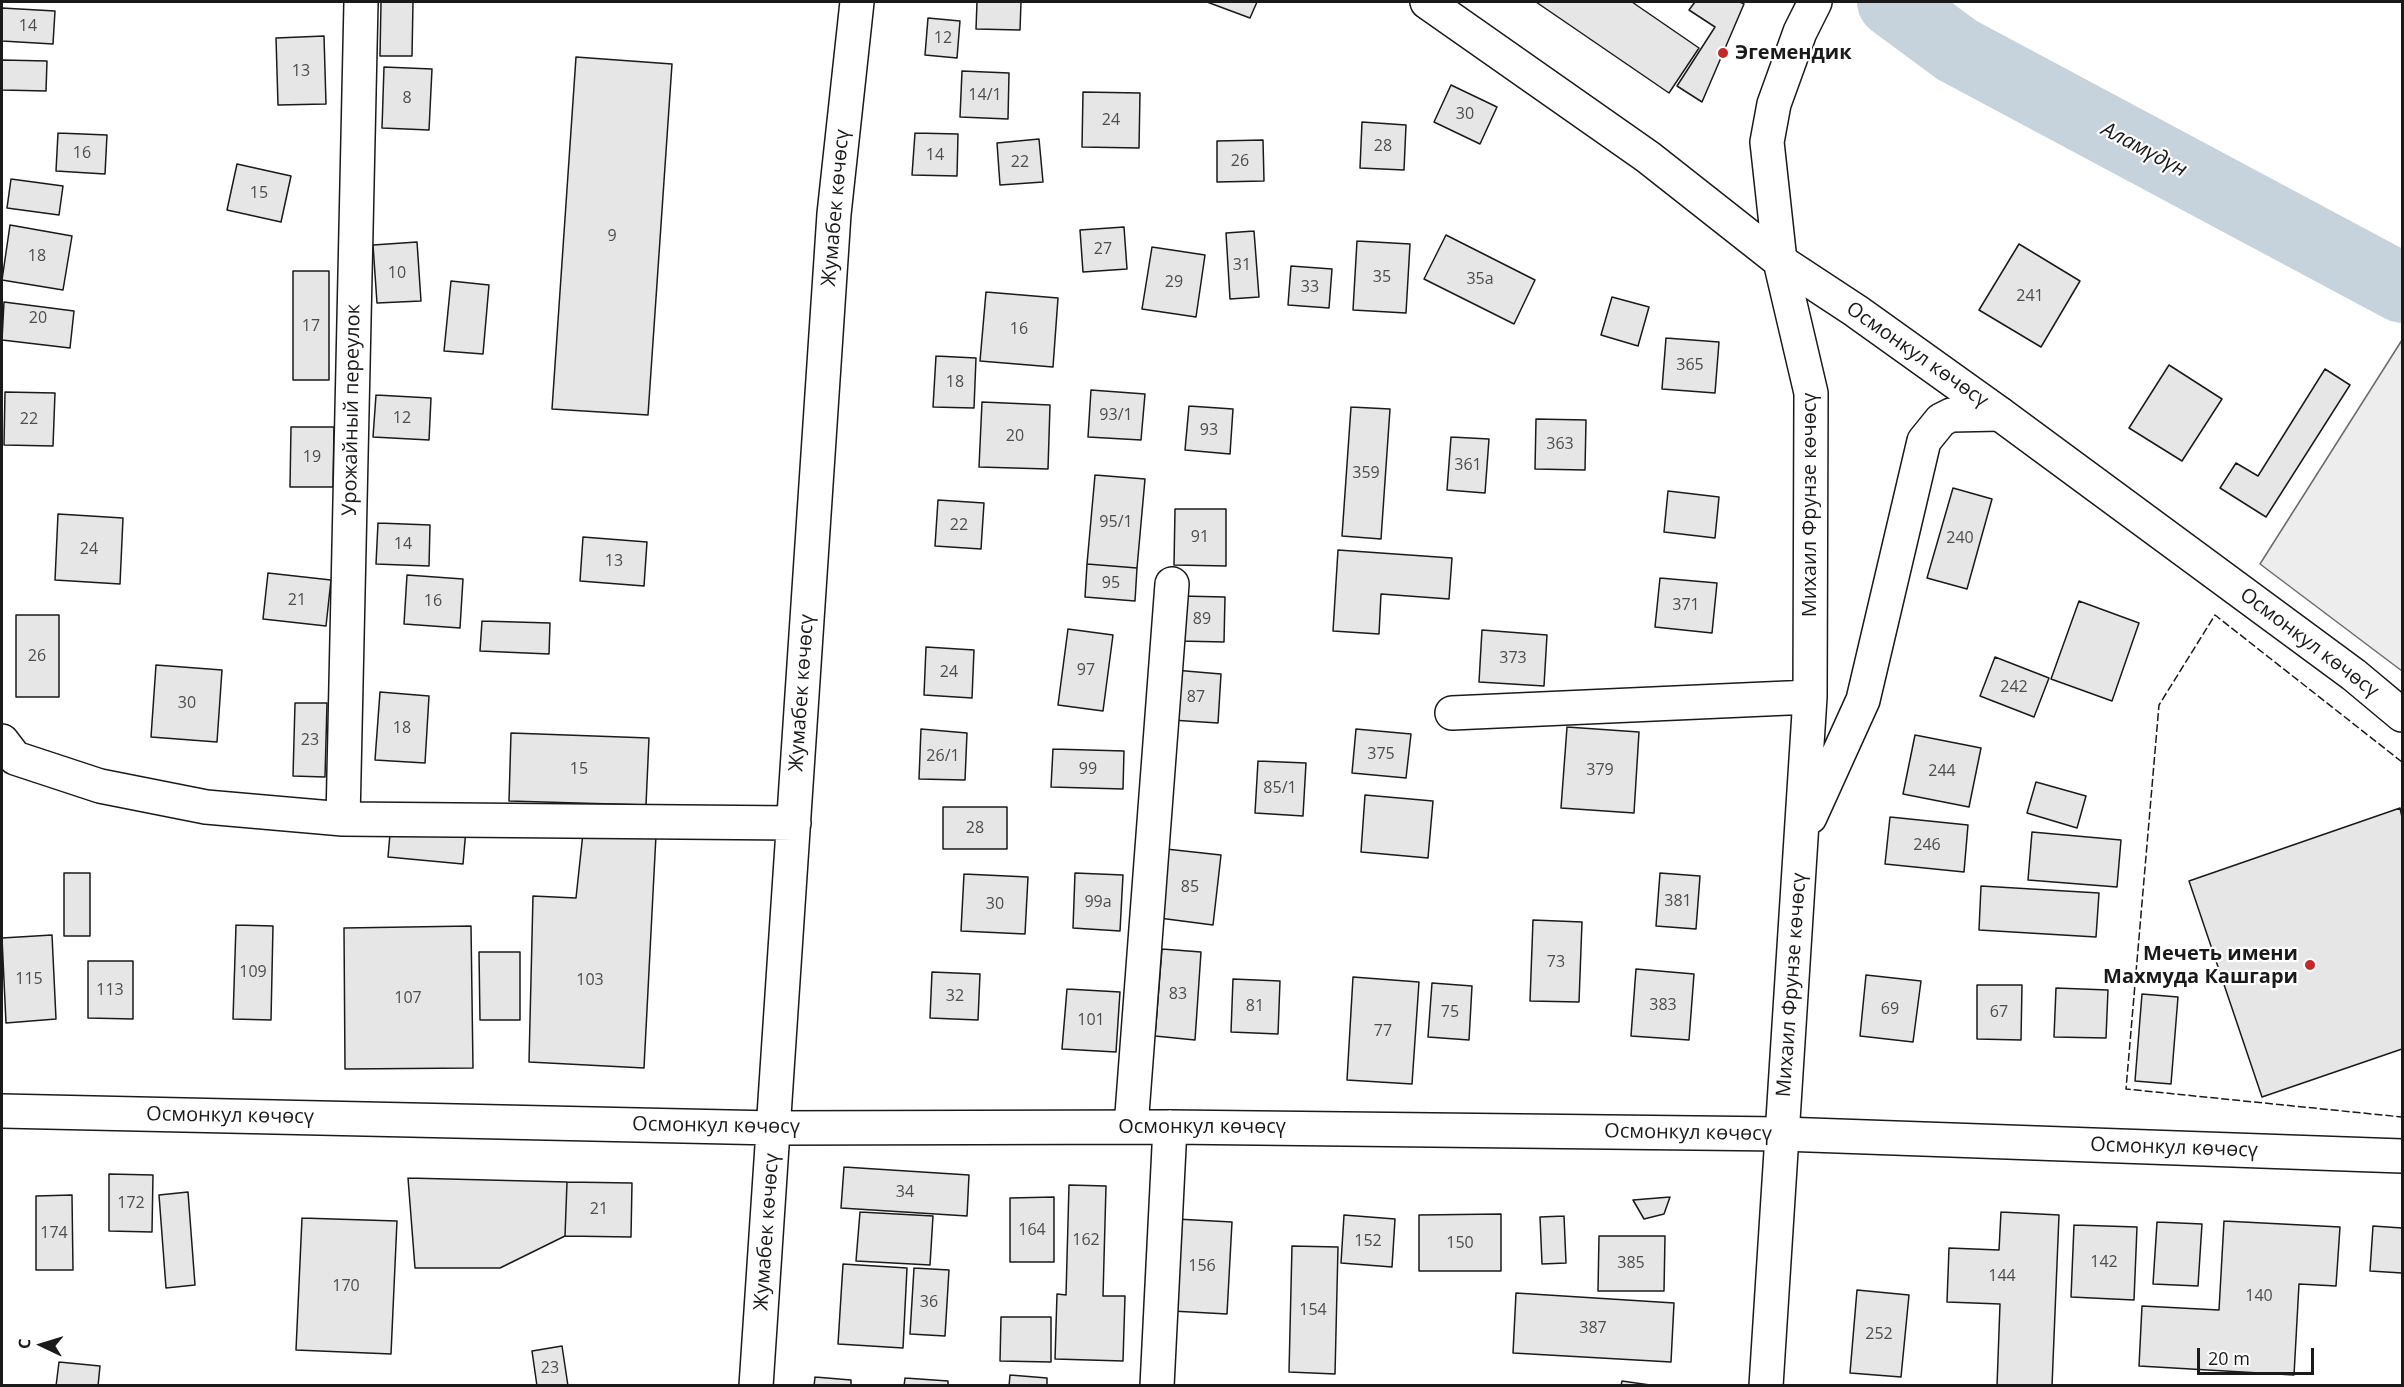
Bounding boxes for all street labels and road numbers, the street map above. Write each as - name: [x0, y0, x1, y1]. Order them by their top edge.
- street label: Жумабек көчөсү: [817, 129, 855, 287]
- street label: Осмонкул көчөсү: [1841, 297, 1993, 413]
- street label: Урожайный переулок: [338, 304, 366, 516]
- street label: Михаил Фрунзе көчөсү: [1798, 393, 1822, 617]
- street label: Осмонкул көчөсү: [2235, 583, 2383, 703]
- street label: Жумабек көчөсү: [785, 614, 819, 772]
- street label: Михаил Фрунзе көчөсү: [1772, 872, 1812, 1098]
- street label: Осмонкул көчөсү: [146, 1103, 314, 1129]
- street label: Осмонкул көчөсү: [632, 1113, 800, 1139]
- street label: Осмонкул көчөсү: [1118, 1115, 1286, 1139]
- street label: Осмонкул көчөсү: [1604, 1120, 1772, 1146]
- street label: Осмонкул көчөсү: [2090, 1133, 2258, 1163]
- street label: Жумабек көчөсү: [750, 1153, 784, 1311]

